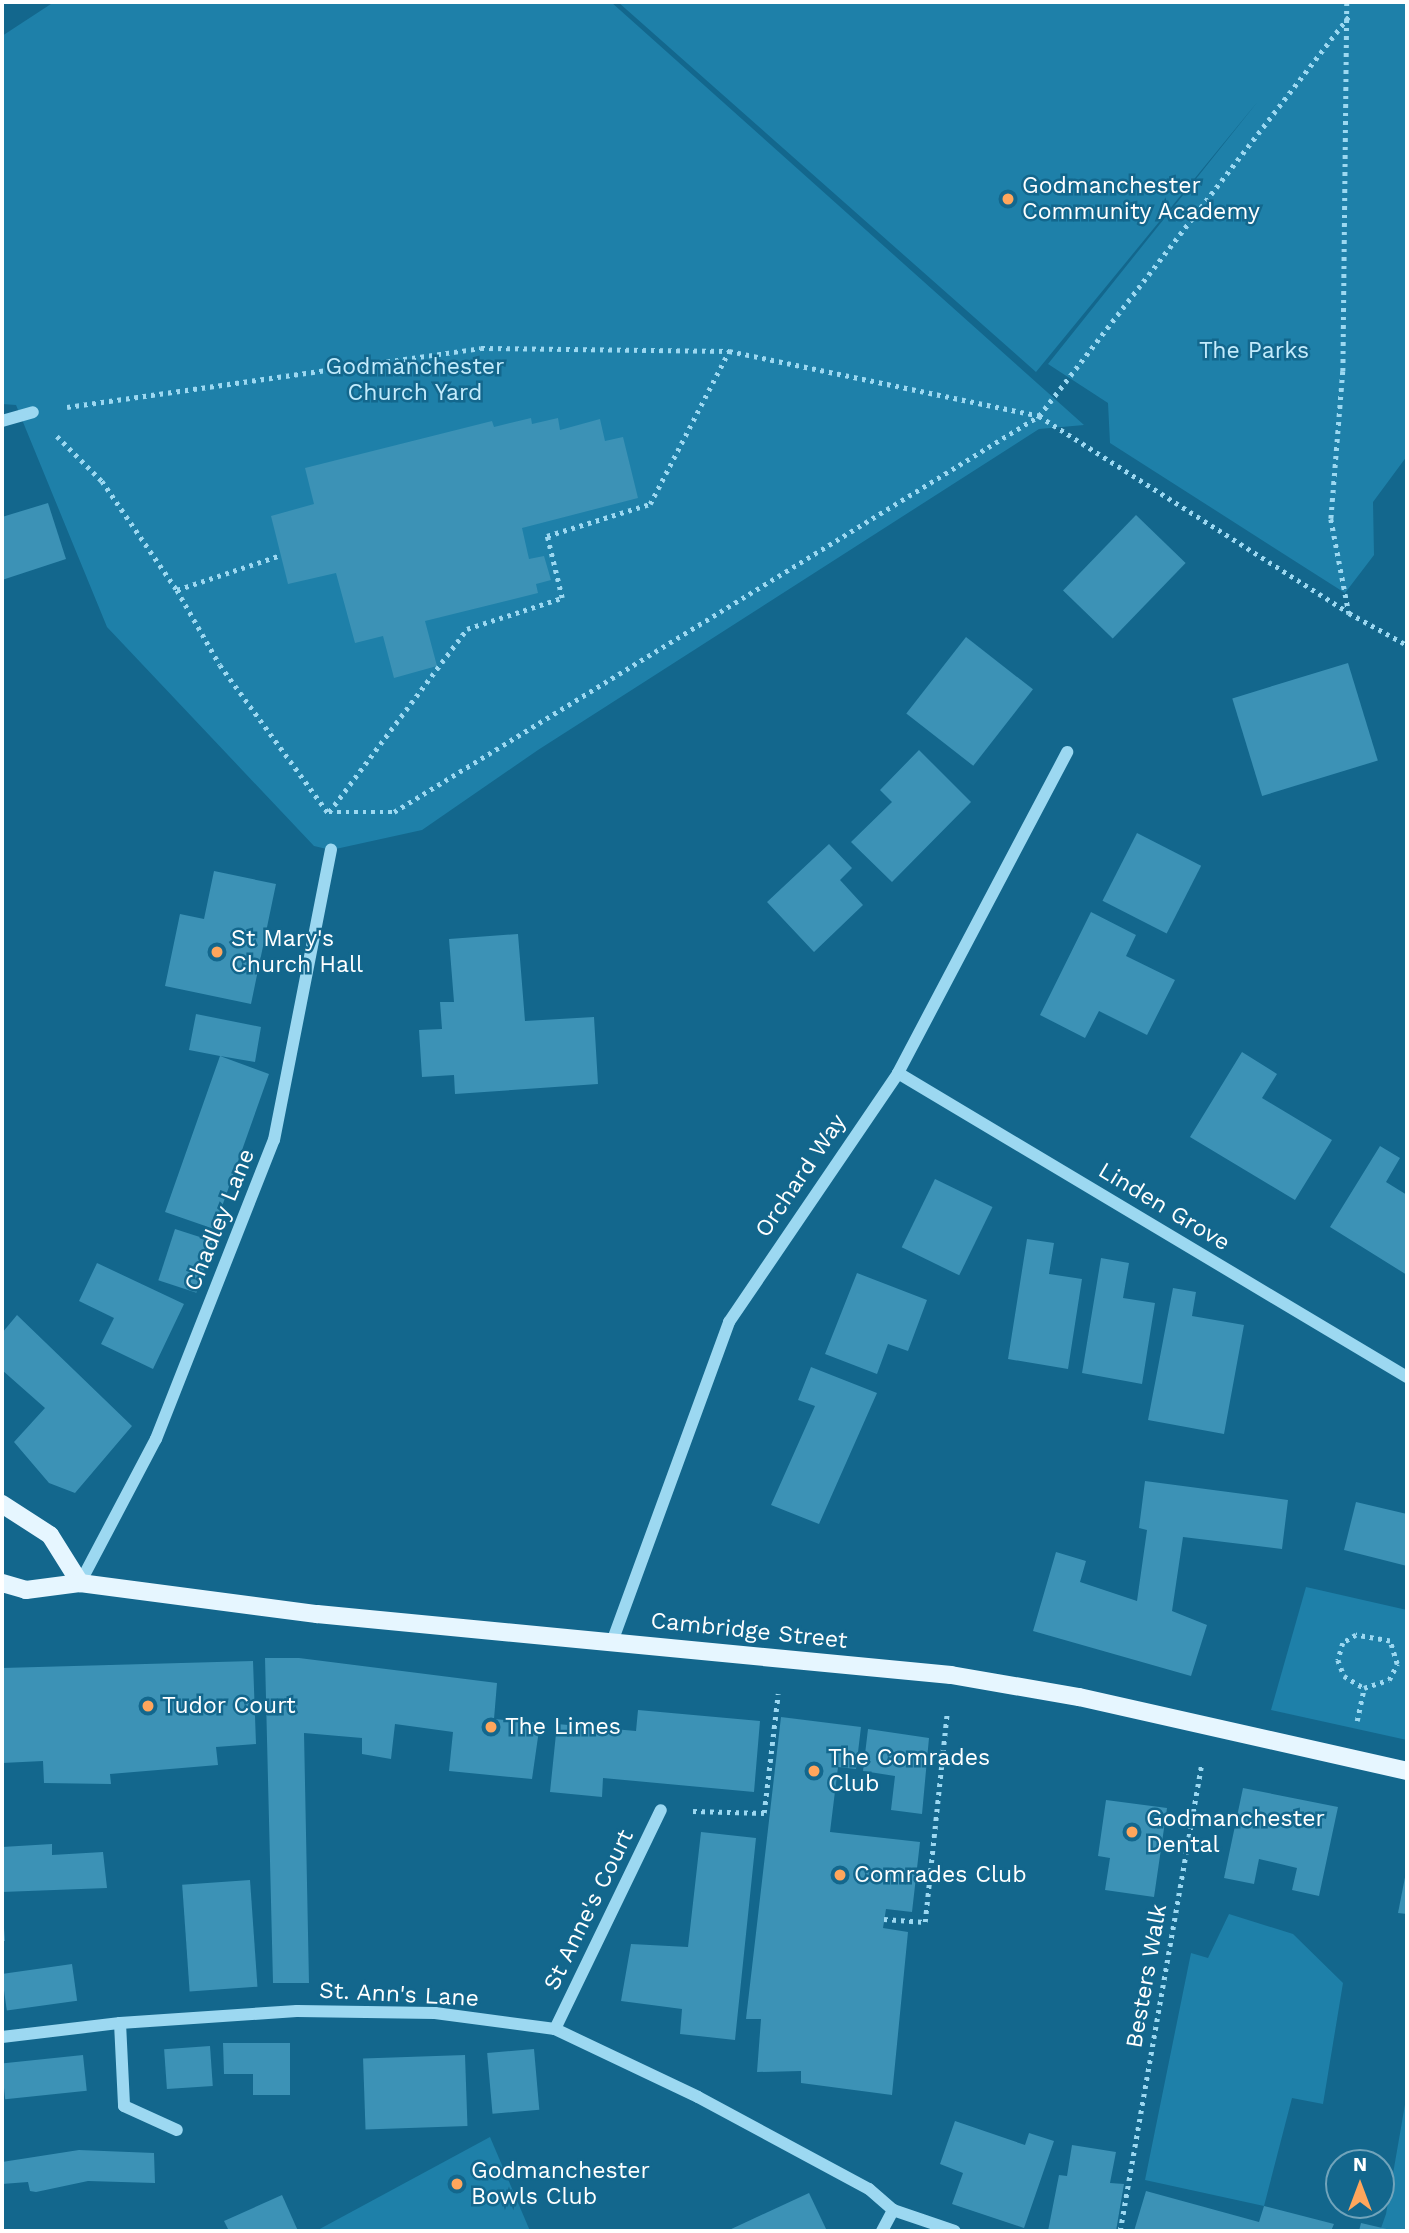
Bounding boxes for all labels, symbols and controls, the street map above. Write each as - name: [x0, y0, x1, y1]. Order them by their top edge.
- place label: Godmanchester Community Academy: [1022, 172, 1261, 226]
- marker: Godmanchester Community Academy: [1000, 191, 1016, 207]
- park label: The Parks: [1199, 337, 1309, 365]
- park label: Godmanchester Church Yard: [326, 353, 504, 407]
- place label: St Mary's Church Hall: [231, 925, 363, 979]
- marker: St Mary's Church Hall: [209, 944, 225, 960]
- street label: Orchard Way: [750, 1109, 852, 1243]
- street label: Chadley Lane: [179, 1145, 261, 1295]
- street label: Linden Grove: [1093, 1157, 1235, 1257]
- street label: Cambridge Street: [649, 1607, 849, 1655]
- place label: Tudor Court: [162, 1692, 296, 1720]
- marker: Tudor Court: [140, 1698, 156, 1714]
- place label: The Limes: [505, 1713, 621, 1741]
- marker: The Limes: [483, 1719, 499, 1735]
- place label: The Comrades Club: [828, 1744, 990, 1798]
- marker: The Comrades Club: [806, 1763, 822, 1779]
- place label: Godmanchester Dental: [1146, 1805, 1325, 1859]
- marker: Godmanchester Dental: [1124, 1824, 1140, 1840]
- street label: St Anne's Court: [538, 1825, 640, 1995]
- place label: Comrades Club: [854, 1861, 1027, 1889]
- marker: Comrades Club: [832, 1867, 848, 1883]
- street label: Besters Walk: [1121, 1901, 1173, 2051]
- street label: St. Ann's Lane: [318, 1977, 480, 2013]
- north arrow: [1325, 2149, 1395, 2219]
- text: N: [1353, 2153, 1367, 2176]
- place label: Godmanchester Bowls Club: [471, 2157, 650, 2211]
- marker: Godmanchester Bowls Club: [449, 2176, 465, 2192]

